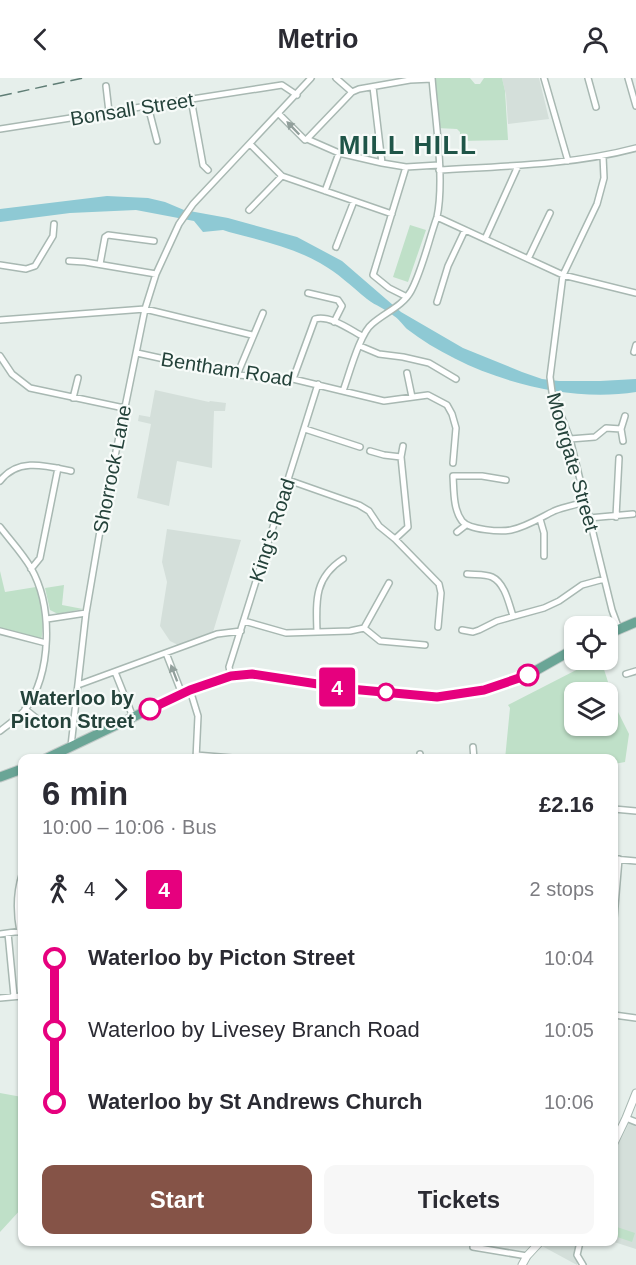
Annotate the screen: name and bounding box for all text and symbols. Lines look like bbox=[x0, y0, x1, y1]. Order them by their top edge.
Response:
icon: back bbox=[24, 23, 57, 56]
icon: person bbox=[579, 23, 612, 56]
text: Metrio bbox=[278, 24, 359, 54]
street label: Bonsall Street bbox=[69, 88, 196, 130]
one-way arrow bbox=[286, 121, 300, 135]
district label: MILL HILL bbox=[339, 130, 477, 160]
street label: Bentham Road bbox=[159, 348, 295, 390]
street label: Moorgate Street bbox=[543, 390, 603, 534]
street label: Shorrock Lane bbox=[89, 403, 135, 535]
street label: King's Road bbox=[245, 476, 299, 584]
map controls bbox=[564, 616, 618, 736]
button: locate bbox=[564, 616, 618, 670]
one-way arrow bbox=[169, 664, 179, 682]
unlabelled marker bbox=[517, 664, 539, 686]
line badge: 4 bbox=[318, 668, 356, 706]
text: 4 bbox=[331, 676, 343, 699]
button: layers bbox=[564, 682, 618, 736]
unlabelled marker bbox=[377, 683, 395, 701]
place label: Waterloo by Picton Street bbox=[11, 687, 135, 732]
marker: Waterloo by Picton Street bbox=[139, 698, 161, 720]
text: 6 min bbox=[42, 775, 128, 812]
text: £2.16 bbox=[539, 792, 594, 817]
text: 10:00 – 10:06 · Bus bbox=[42, 816, 217, 838]
icon: walk bbox=[42, 873, 75, 906]
icon: forward bbox=[104, 873, 137, 906]
text: 4 bbox=[84, 878, 95, 900]
text: 4 bbox=[158, 878, 170, 901]
text: 2 stops bbox=[530, 878, 594, 900]
text: Waterloo by Picton Street bbox=[88, 945, 355, 970]
text: 10:04 bbox=[544, 947, 594, 969]
text: Waterloo by Livesey Branch Road bbox=[88, 1017, 420, 1042]
text: 10:05 bbox=[544, 1019, 594, 1041]
text: Waterloo by St Andrews Church bbox=[88, 1089, 423, 1114]
text: 10:06 bbox=[544, 1091, 594, 1113]
button: Start bbox=[42, 1165, 312, 1234]
button: Tickets bbox=[324, 1165, 594, 1234]

